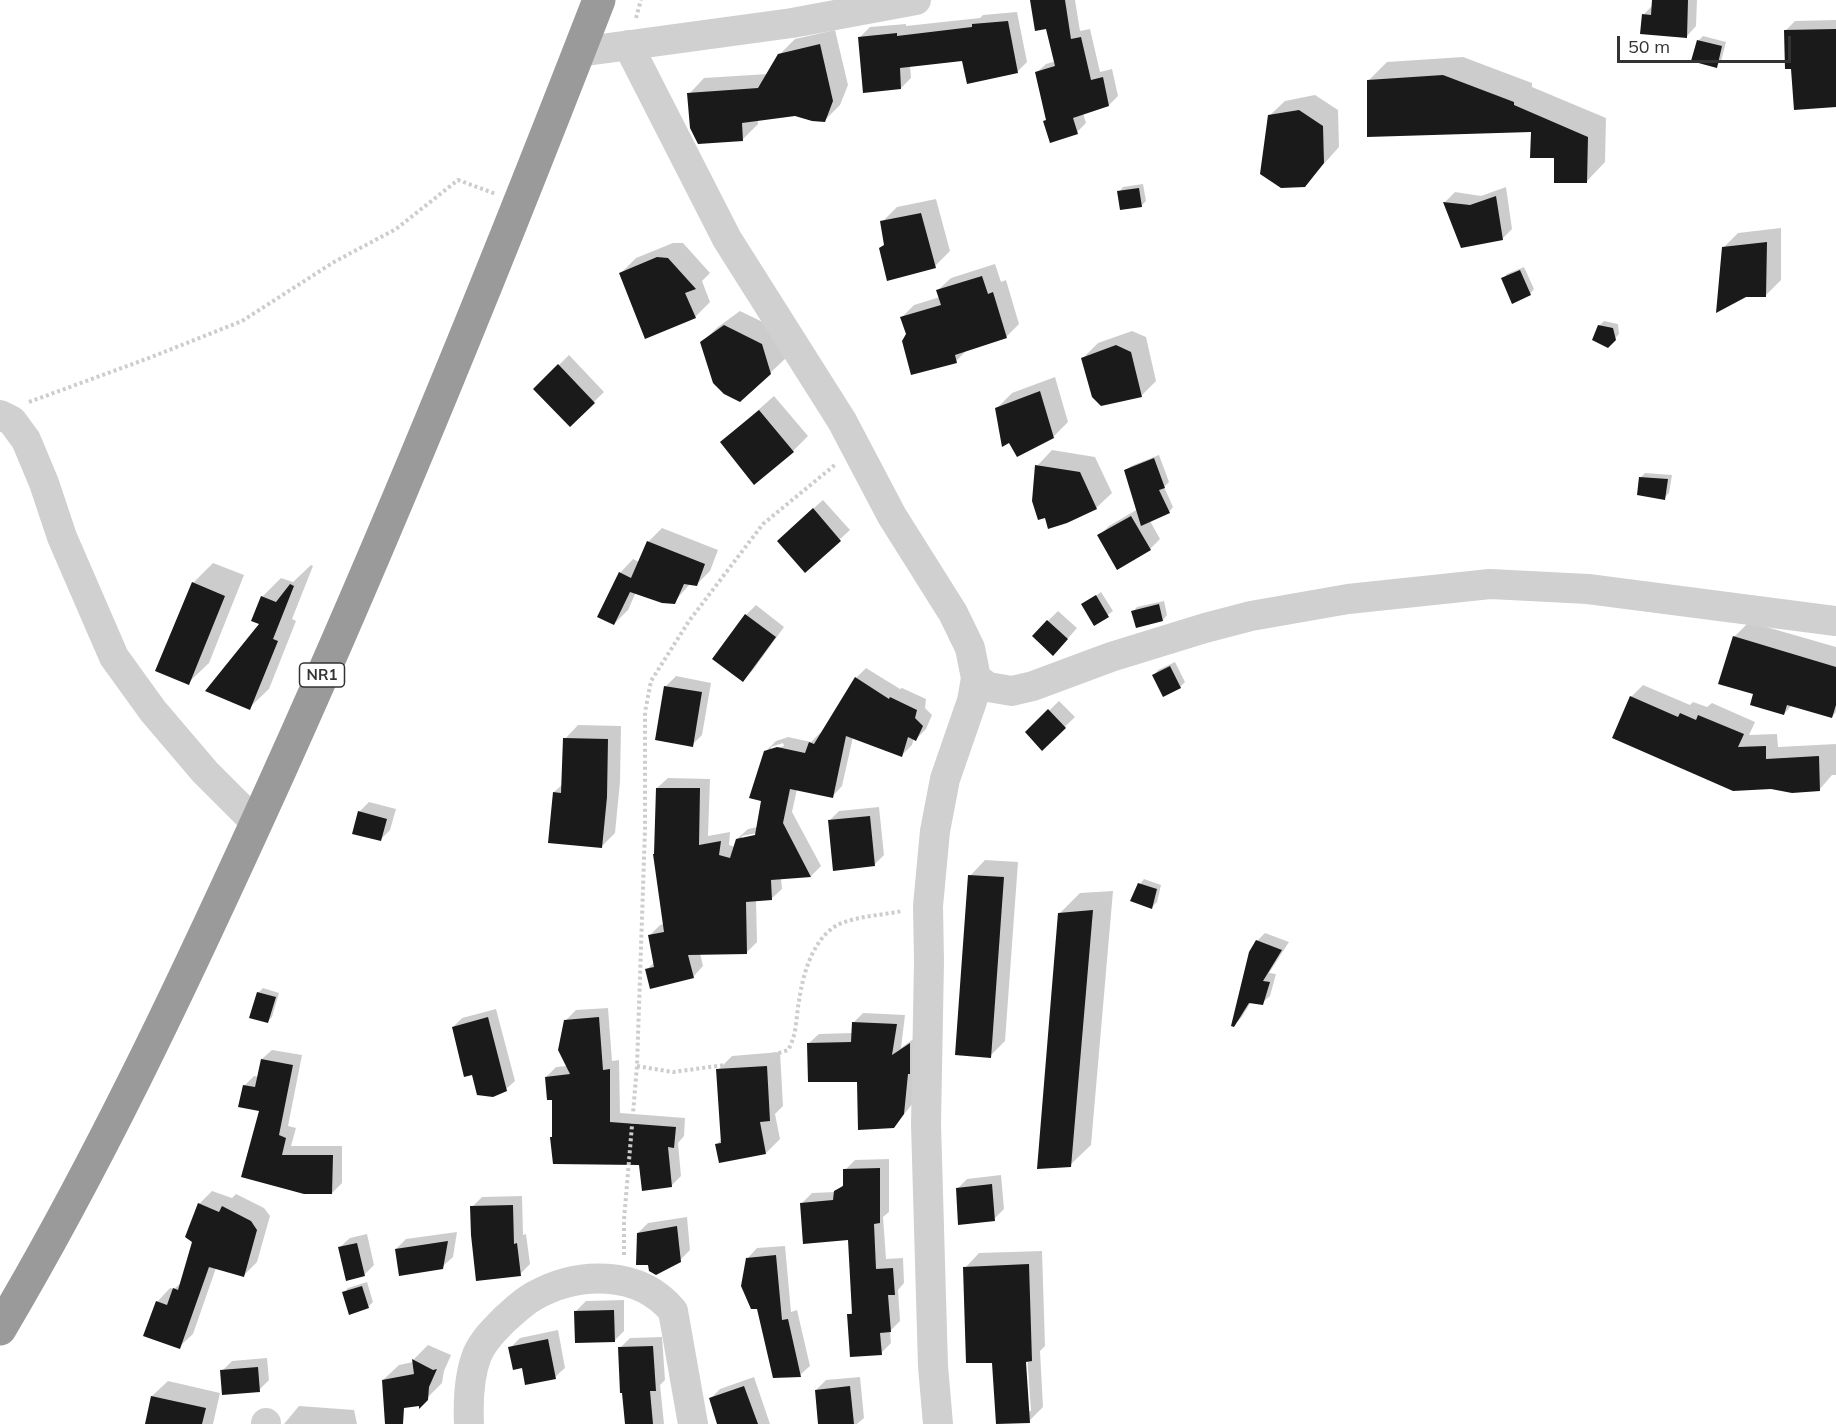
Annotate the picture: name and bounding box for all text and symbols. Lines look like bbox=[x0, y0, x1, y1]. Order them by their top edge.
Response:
scale bar bbox=[1620, 24, 1794, 62]
text: 50 m bbox=[1628, 35, 1670, 58]
road number: NR1 bbox=[300, 663, 344, 687]

